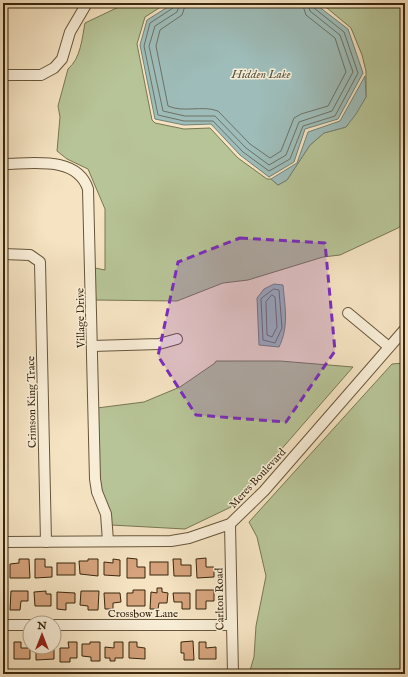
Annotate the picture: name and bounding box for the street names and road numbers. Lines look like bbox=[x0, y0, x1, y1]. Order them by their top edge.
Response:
street label: Village Drive bbox=[73, 288, 89, 349]
street label: Crimson King Trace bbox=[24, 356, 40, 448]
street label: Meres Boulevard bbox=[226, 446, 289, 512]
street label: Carlton Road bbox=[212, 568, 228, 630]
street label: Crossbow Lane bbox=[108, 607, 178, 621]

